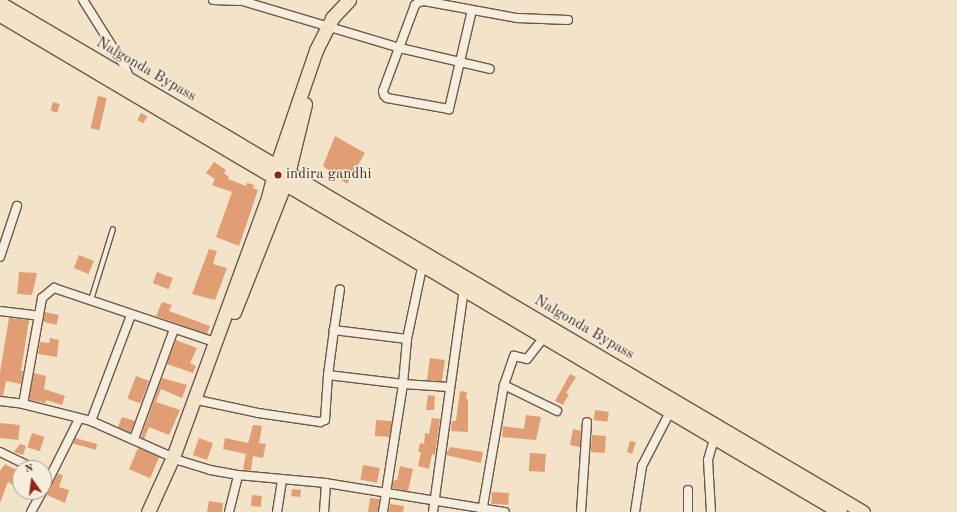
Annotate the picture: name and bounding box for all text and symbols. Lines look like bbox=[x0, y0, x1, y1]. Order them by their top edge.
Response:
street label: Nalgonda Bypass bbox=[93, 34, 199, 106]
place label: indira gandhi bbox=[286, 166, 371, 184]
marker: indira gandhi bbox=[273, 170, 283, 180]
street label: Nalgonda Bypass bbox=[531, 292, 637, 364]
north arrow bbox=[12, 460, 52, 500]
text: N bbox=[24, 462, 35, 475]

